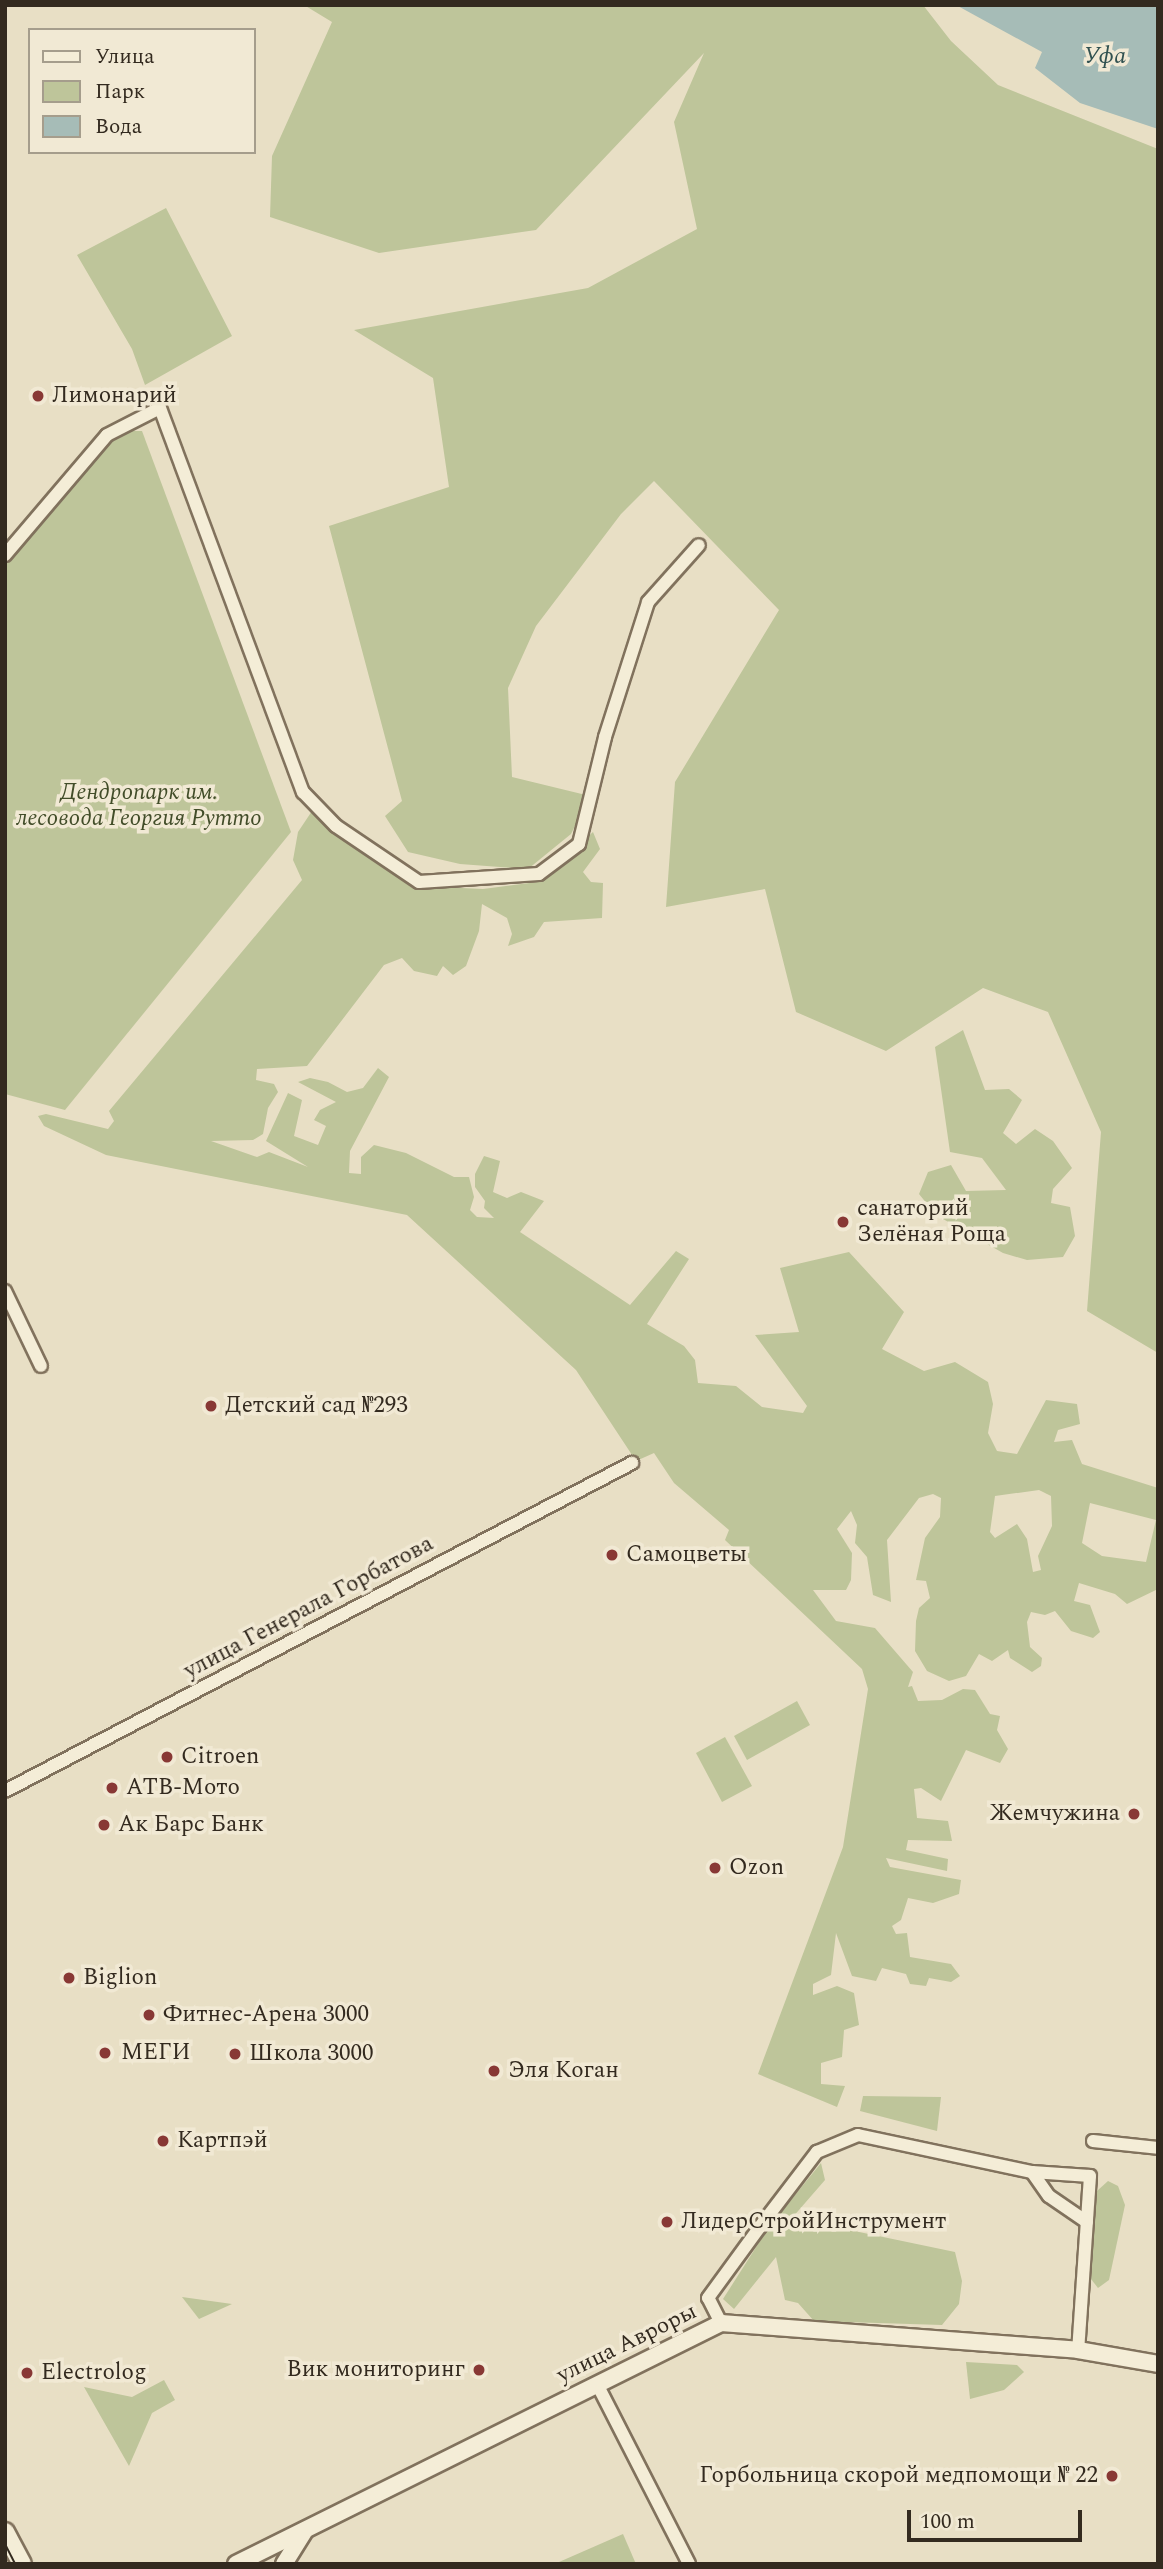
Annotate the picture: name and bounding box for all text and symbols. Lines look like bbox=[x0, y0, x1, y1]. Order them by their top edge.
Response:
legend bbox=[28, 28, 256, 154]
text: Улица bbox=[95, 41, 154, 73]
water label: Уфа bbox=[1084, 43, 1126, 71]
text: Парк bbox=[95, 76, 145, 108]
text: Вода bbox=[95, 111, 142, 143]
place label: Лимонарий bbox=[52, 382, 177, 410]
marker: Лимонарий bbox=[30, 388, 46, 404]
park label: Дендропарк им. лесовода Георгия Рутто bbox=[16, 779, 262, 833]
place label: санаторий Зелёная Роща bbox=[857, 1195, 1006, 1249]
marker: санаторий Зелёная Роща bbox=[835, 1214, 851, 1230]
place label: Детский сад №293 bbox=[225, 1392, 408, 1420]
marker: Детский сад №293 bbox=[203, 1398, 219, 1414]
street label: улица Генерала Горбатова bbox=[180, 1530, 438, 1686]
place label: Самоцветы bbox=[626, 1541, 747, 1569]
marker: Самоцветы bbox=[604, 1547, 620, 1563]
place label: Citroen bbox=[181, 1743, 259, 1771]
marker: Citroen bbox=[159, 1749, 175, 1765]
place label: АТВ-Мото bbox=[126, 1774, 240, 1802]
marker: АТВ-Мото bbox=[104, 1780, 120, 1796]
place label: Жемчужина bbox=[990, 1800, 1120, 1828]
marker: Жемчужина bbox=[1126, 1806, 1142, 1822]
place label: Ак Барс Банк bbox=[118, 1811, 264, 1839]
marker: Ак Барс Банк bbox=[96, 1817, 112, 1833]
place label: Ozon bbox=[729, 1854, 784, 1882]
marker: Ozon bbox=[707, 1860, 723, 1876]
place label: Biglion bbox=[83, 1964, 157, 1992]
marker: Biglion bbox=[61, 1970, 77, 1986]
place label: Фитнес-Арена 3000 bbox=[163, 2001, 369, 2029]
marker: Фитнес-Арена 3000 bbox=[141, 2007, 157, 2023]
place label: МЕГИ bbox=[121, 2039, 191, 2067]
place label: Школа 3000 bbox=[249, 2040, 374, 2068]
marker: МЕГИ bbox=[95, 2043, 115, 2063]
marker: Школа 3000 bbox=[227, 2046, 243, 2062]
place label: Эля Коган bbox=[508, 2057, 619, 2085]
marker: Эля Коган bbox=[486, 2063, 502, 2079]
place label: Картпэй bbox=[177, 2127, 268, 2155]
marker: Картпэй bbox=[155, 2133, 171, 2149]
place label: ЛидерСтройИнструмент bbox=[681, 2208, 946, 2236]
marker: ЛидерСтройИнструмент bbox=[659, 2214, 675, 2230]
street label: улица Авроры bbox=[553, 2298, 701, 2390]
place label: Вик мониторинг bbox=[287, 2356, 465, 2384]
place label: Electrolog bbox=[41, 2359, 147, 2387]
marker: Вик мониторинг bbox=[471, 2362, 487, 2378]
marker: Electrolog bbox=[19, 2365, 35, 2381]
place label: Горбольница скорой медпомощи № 22 bbox=[699, 2462, 1098, 2490]
marker: Горбольница скорой медпомощи № 22 bbox=[1104, 2468, 1120, 2484]
scale bar bbox=[911, 2496, 1086, 2540]
text: 100 m bbox=[920, 2506, 975, 2538]

